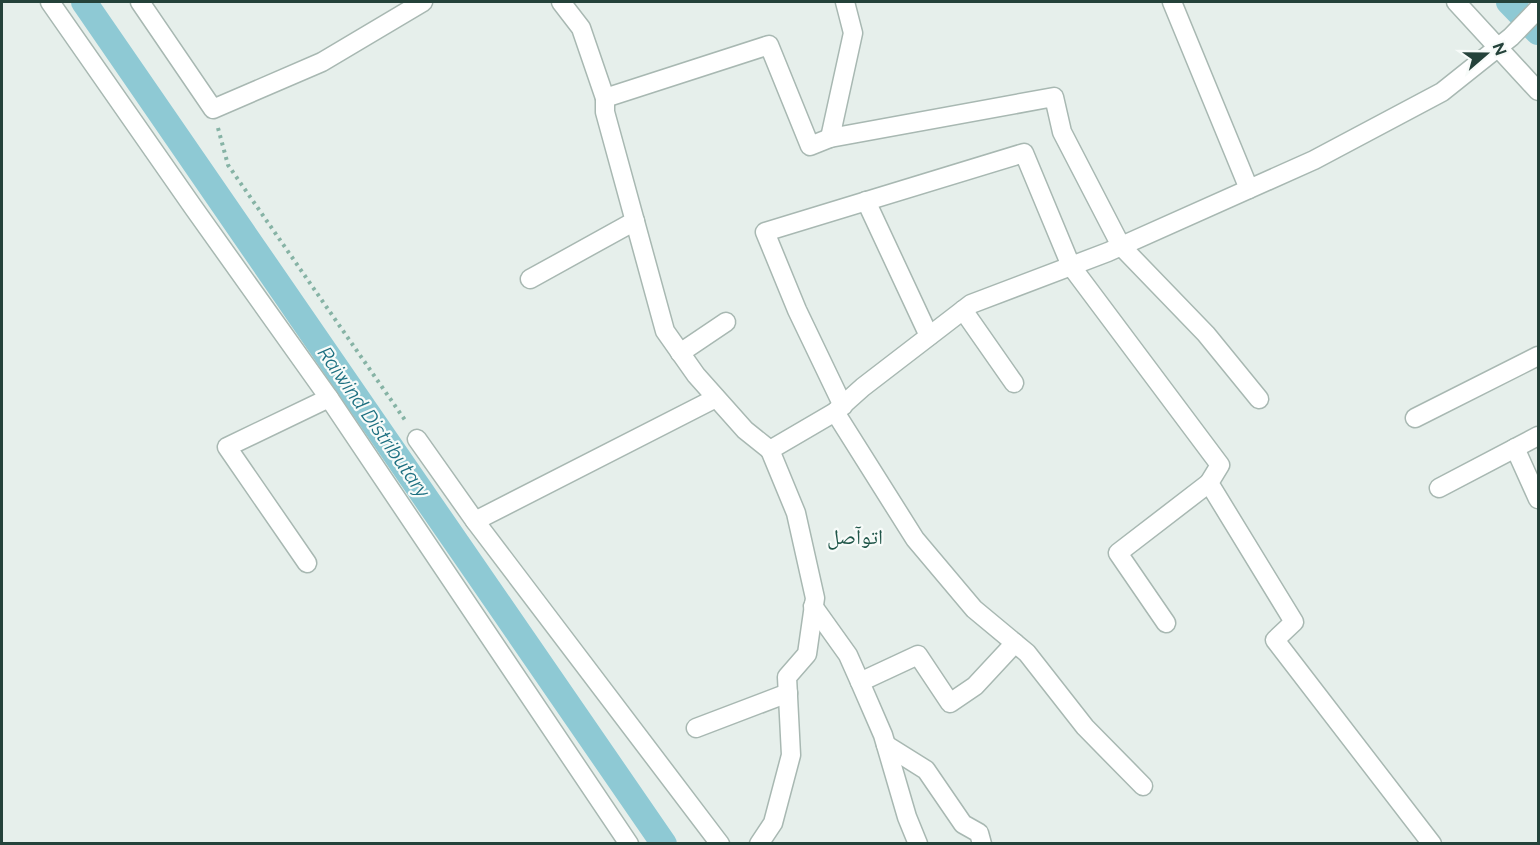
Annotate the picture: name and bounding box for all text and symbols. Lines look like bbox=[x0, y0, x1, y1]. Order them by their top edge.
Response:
north arrow bbox=[1456, 24, 1516, 84]
text: N bbox=[1489, 40, 1511, 58]
water label: Raiwind Distributary bbox=[313, 342, 436, 503]
district label: اتوآصل bbox=[827, 524, 883, 550]

